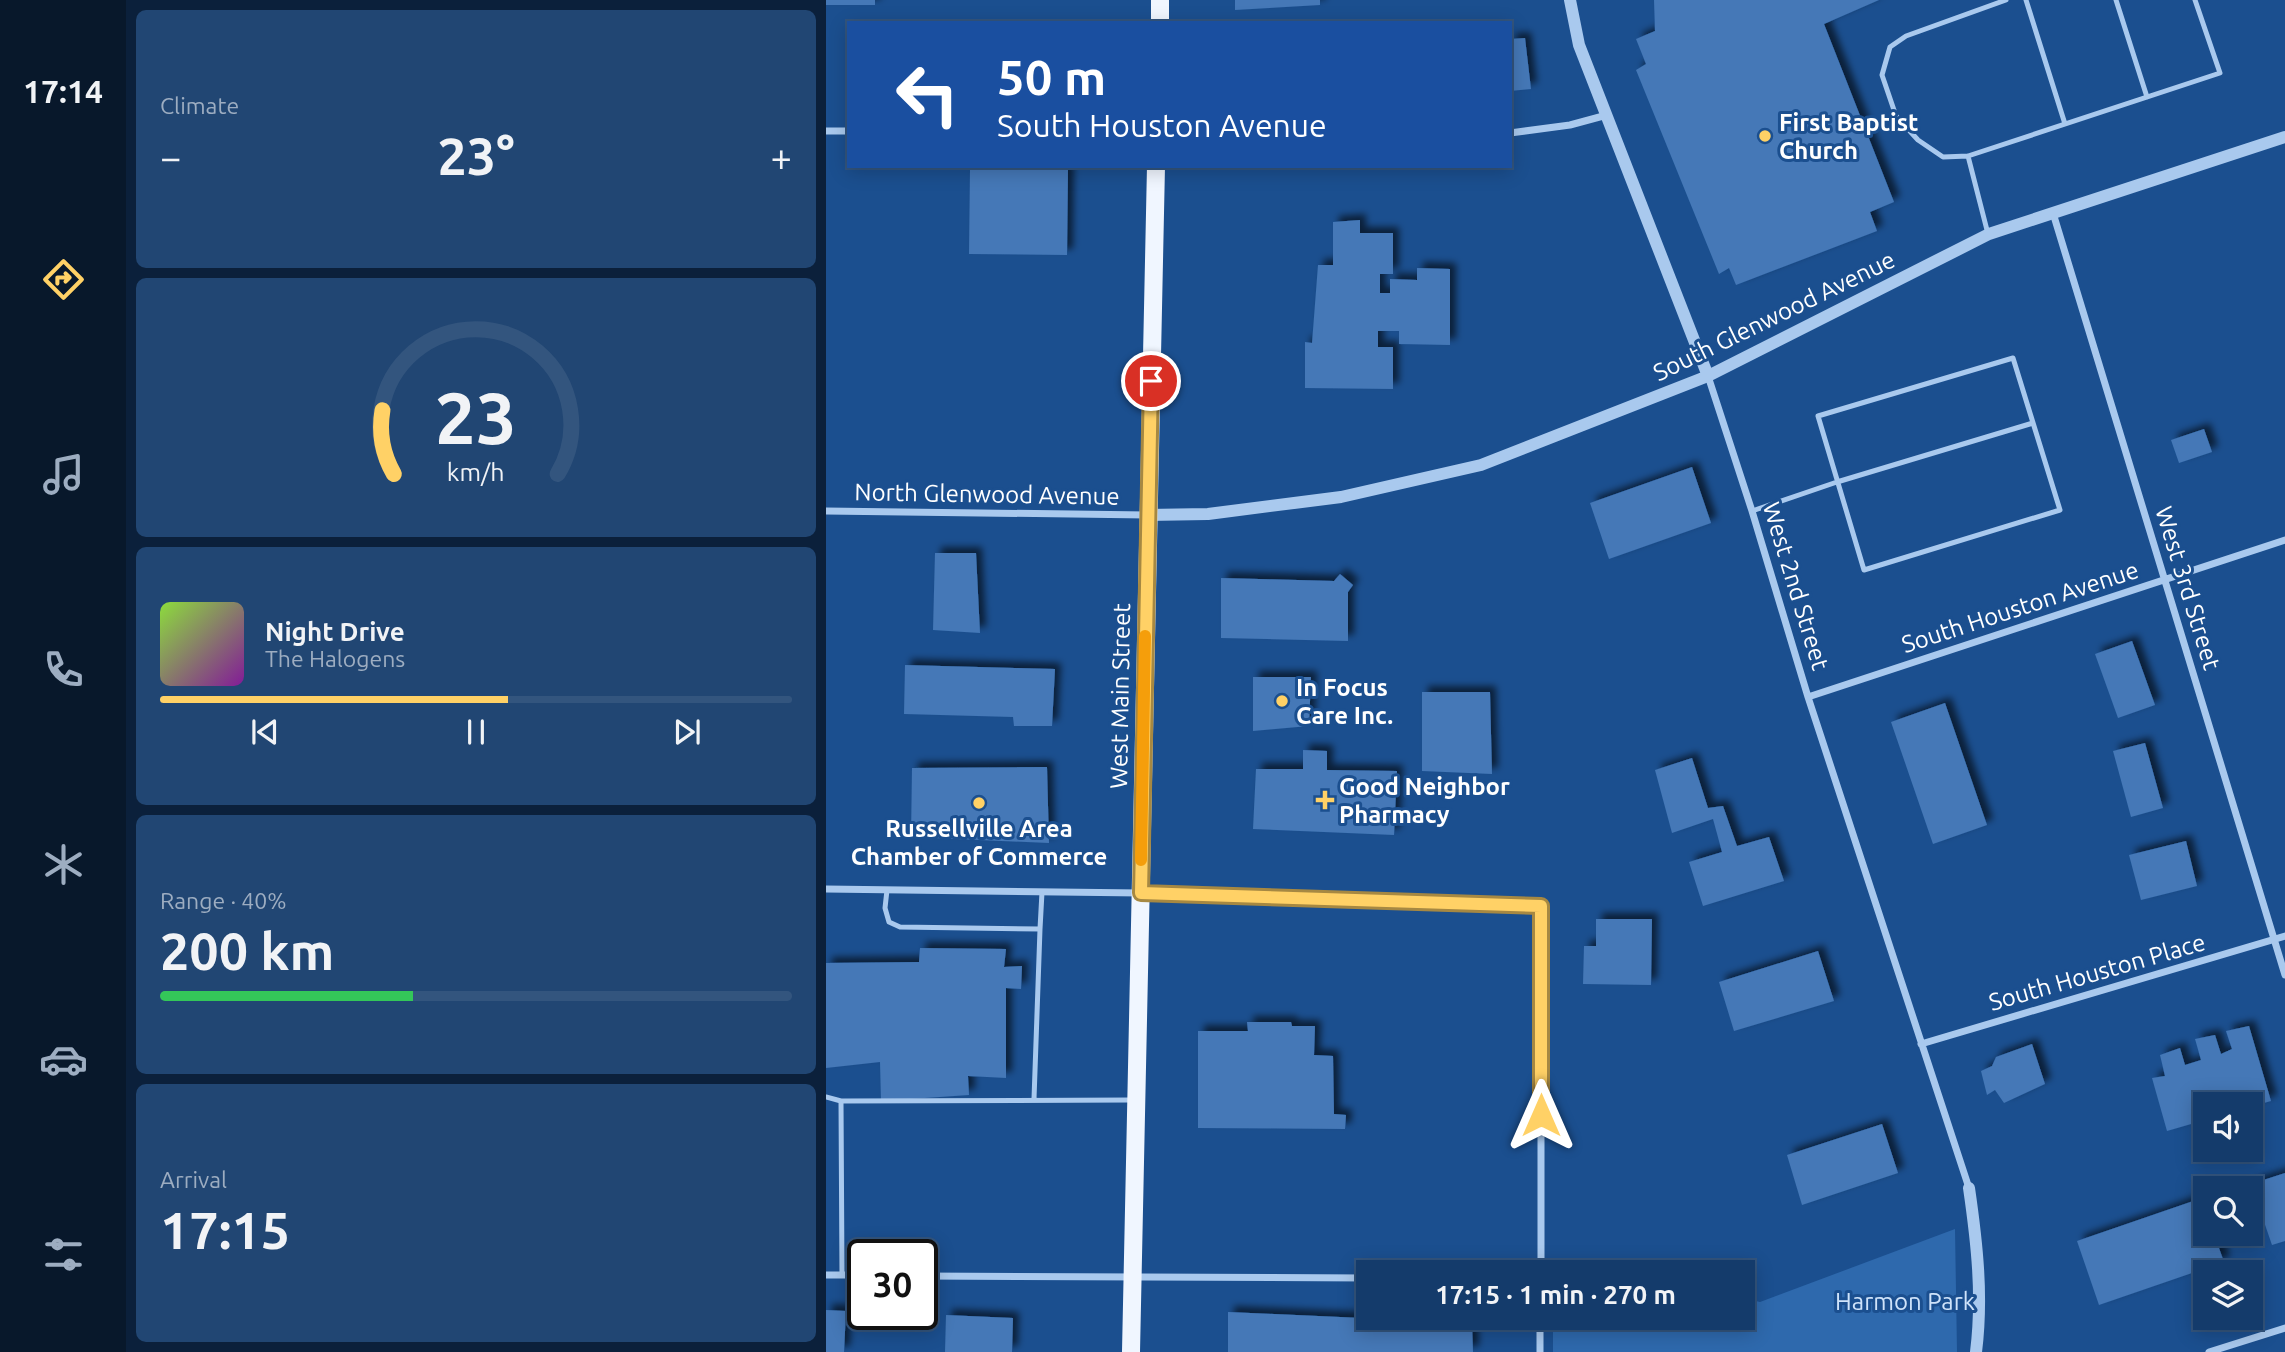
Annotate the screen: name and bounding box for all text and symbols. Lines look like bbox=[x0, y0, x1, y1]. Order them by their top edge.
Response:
icon: left bbox=[882, 49, 973, 140]
text: 50 m bbox=[997, 49, 1106, 104]
text: 17:14 bbox=[23, 73, 103, 109]
text: Climate bbox=[160, 93, 239, 118]
text: South Houston Avenue bbox=[997, 107, 1327, 143]
place label: First Baptist Church bbox=[1779, 109, 1918, 164]
text: 23° bbox=[437, 127, 515, 185]
marker: First Baptist Church bbox=[1757, 128, 1773, 144]
text: − bbox=[160, 136, 181, 178]
text: + bbox=[771, 136, 792, 178]
street label: South Glenwood Avenue bbox=[1649, 246, 1899, 386]
icon: directions bbox=[39, 255, 88, 304]
pin bbox=[1121, 351, 1181, 411]
icon: arrive bbox=[1132, 362, 1170, 400]
text: 23 bbox=[435, 376, 517, 458]
icon: music bbox=[39, 450, 88, 499]
text: km/h bbox=[447, 457, 505, 485]
street label: North Glenwood Avenue bbox=[854, 478, 1120, 510]
street label: West 2nd Street bbox=[1758, 499, 1835, 674]
street label: West 3rd Street bbox=[2150, 503, 2226, 674]
street label: South Houston Avenue bbox=[1898, 556, 2142, 658]
street label: West Main Street bbox=[1105, 602, 1135, 789]
text: Night Drive bbox=[265, 617, 405, 646]
icon: phone bbox=[39, 645, 88, 694]
text: The Halogens bbox=[265, 646, 405, 671]
place label: In Focus Care Inc. bbox=[1296, 674, 1393, 729]
marker: In Focus Care Inc. bbox=[1274, 693, 1290, 709]
icon: previous bbox=[246, 713, 284, 751]
icon: pause bbox=[457, 713, 495, 751]
icon: next bbox=[668, 713, 706, 751]
place label: Good Neighbor Pharmacy bbox=[1339, 773, 1510, 828]
marker: Good Neighbor Pharmacy bbox=[1317, 792, 1333, 808]
marker: Russellville Area Chamber of Commerce bbox=[971, 795, 987, 811]
place label: Russellville Area Chamber of Commerce bbox=[851, 815, 1107, 870]
icon: climate bbox=[39, 840, 88, 889]
text: Range · 40% bbox=[160, 888, 287, 913]
text: 200 km bbox=[160, 922, 334, 980]
street label: South Houston Place bbox=[1986, 928, 2208, 1016]
icon: car bbox=[39, 1035, 88, 1084]
position arrow bbox=[1504, 1078, 1578, 1152]
map controls bbox=[2193, 1092, 2263, 1330]
button: sound bbox=[2193, 1092, 2263, 1162]
text: Arrival bbox=[160, 1167, 227, 1192]
button: search bbox=[2193, 1176, 2263, 1246]
text: 17:15 bbox=[160, 1201, 290, 1259]
icon: filters bbox=[39, 1230, 88, 1279]
speed limit sign: 30 bbox=[847, 1239, 938, 1330]
button: layers bbox=[2193, 1260, 2263, 1330]
text: 17:15 · 1 min · 270 m bbox=[1435, 1280, 1676, 1309]
park label: Harmon Park bbox=[1835, 1288, 1975, 1315]

